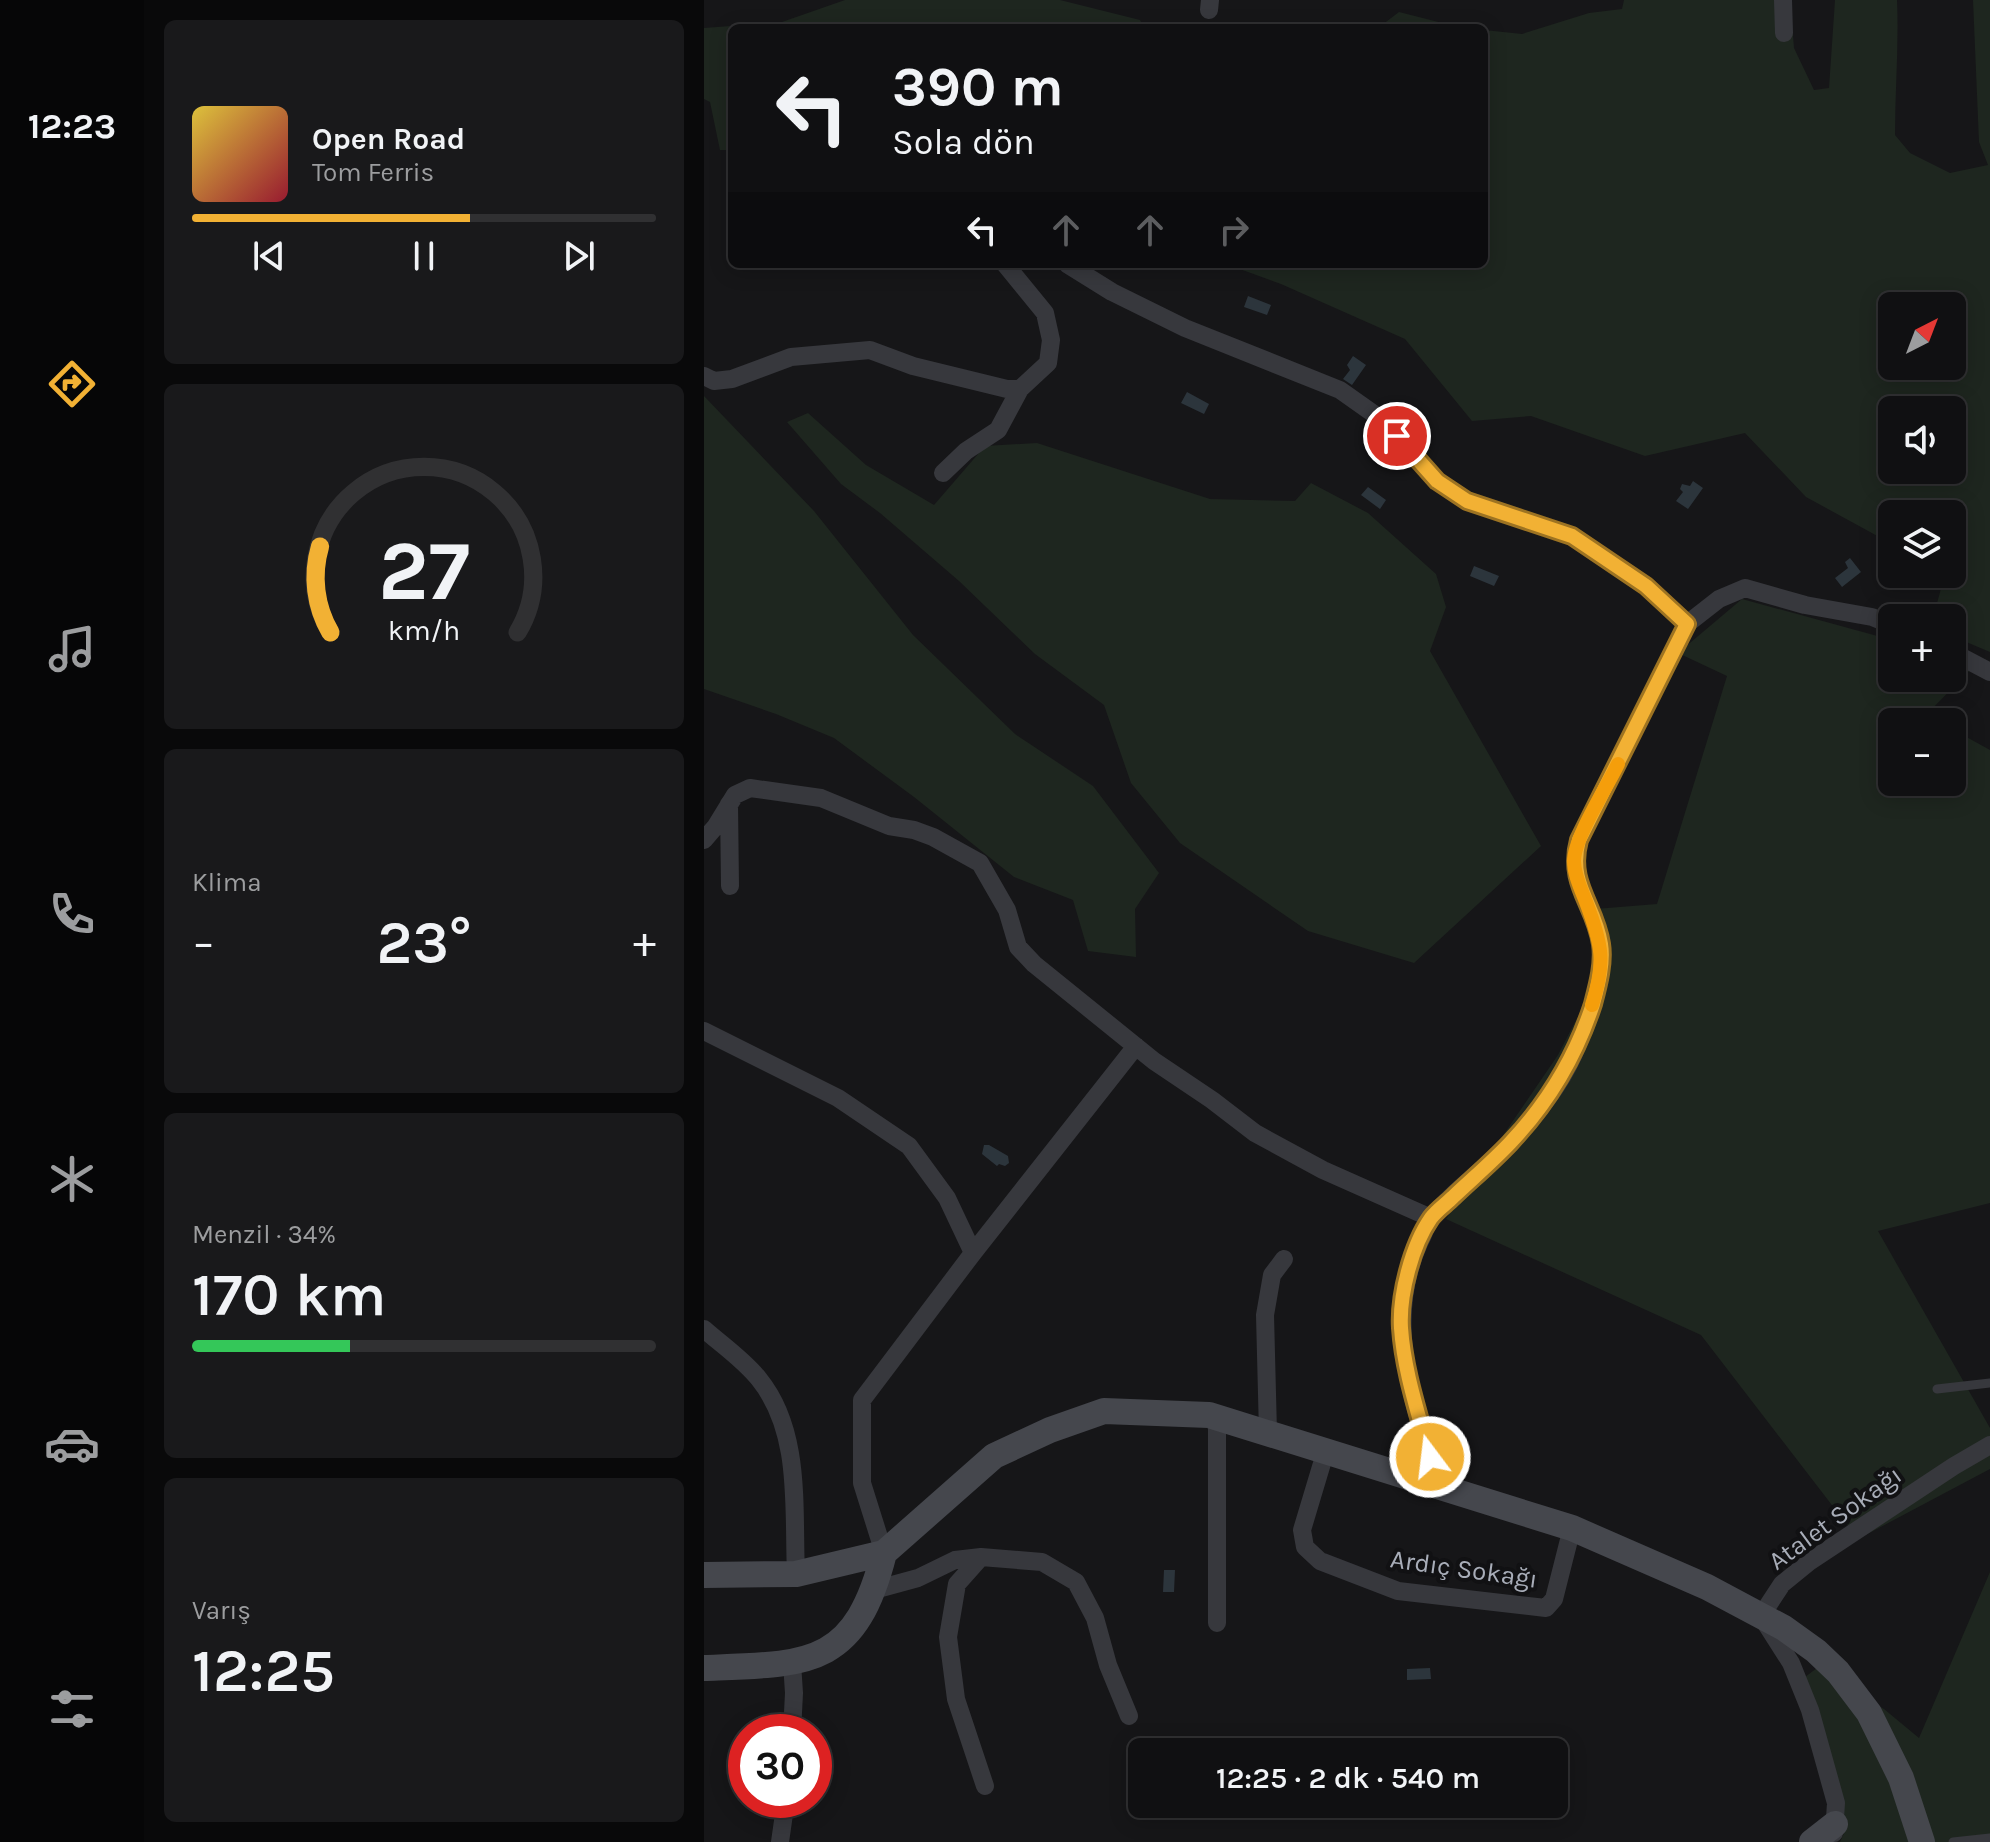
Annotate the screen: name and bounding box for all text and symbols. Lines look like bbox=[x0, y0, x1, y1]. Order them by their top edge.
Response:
text: 390 m bbox=[892, 54, 1064, 119]
icon: left bbox=[760, 56, 864, 160]
text: 12:23 bbox=[28, 105, 116, 147]
text: Open Road bbox=[312, 121, 465, 157]
text: Sola dön bbox=[892, 121, 1035, 163]
text: Tom Ferris bbox=[312, 157, 434, 188]
icon: left bbox=[960, 208, 1004, 252]
icon: ahead bbox=[1044, 208, 1088, 252]
icon: ahead bbox=[1128, 208, 1172, 252]
icon: right bbox=[1212, 208, 1256, 252]
icon: previous bbox=[247, 234, 291, 278]
icon: pause bbox=[402, 234, 446, 278]
icon: next bbox=[557, 234, 601, 278]
north arrow bbox=[1878, 292, 1966, 380]
map controls bbox=[1878, 292, 1966, 796]
icon: directions bbox=[44, 356, 100, 412]
button: sound bbox=[1878, 396, 1966, 484]
pin bbox=[1363, 402, 1431, 470]
icon: arrive bbox=[1375, 414, 1419, 458]
button: layers bbox=[1878, 500, 1966, 588]
text: 27 bbox=[378, 522, 470, 619]
button: + bbox=[1878, 604, 1966, 692]
text: km/h bbox=[388, 614, 460, 647]
icon: music bbox=[44, 621, 100, 677]
button: − bbox=[1878, 708, 1966, 796]
text: Klima bbox=[192, 867, 261, 898]
icon: phone bbox=[44, 886, 100, 942]
text: 23° bbox=[376, 908, 472, 978]
text: − bbox=[192, 917, 215, 968]
text: + bbox=[633, 917, 656, 968]
icon: climate bbox=[44, 1151, 100, 1207]
text: Menzil · 34% bbox=[192, 1219, 336, 1250]
text: 170 km bbox=[192, 1260, 386, 1330]
position arrow bbox=[1388, 1415, 1472, 1499]
icon: car bbox=[44, 1416, 100, 1472]
street label: Atalet Sokağı bbox=[1762, 1459, 1908, 1577]
street label: Ardıç Sokağı bbox=[1388, 1543, 1540, 1595]
text: Varış bbox=[192, 1595, 251, 1626]
text: 12:25 bbox=[192, 1636, 335, 1706]
icon: filters bbox=[44, 1681, 100, 1737]
speed limit sign: 30 bbox=[728, 1714, 832, 1818]
text: 12:25 · 2 dk · 540 m bbox=[1216, 1760, 1480, 1796]

